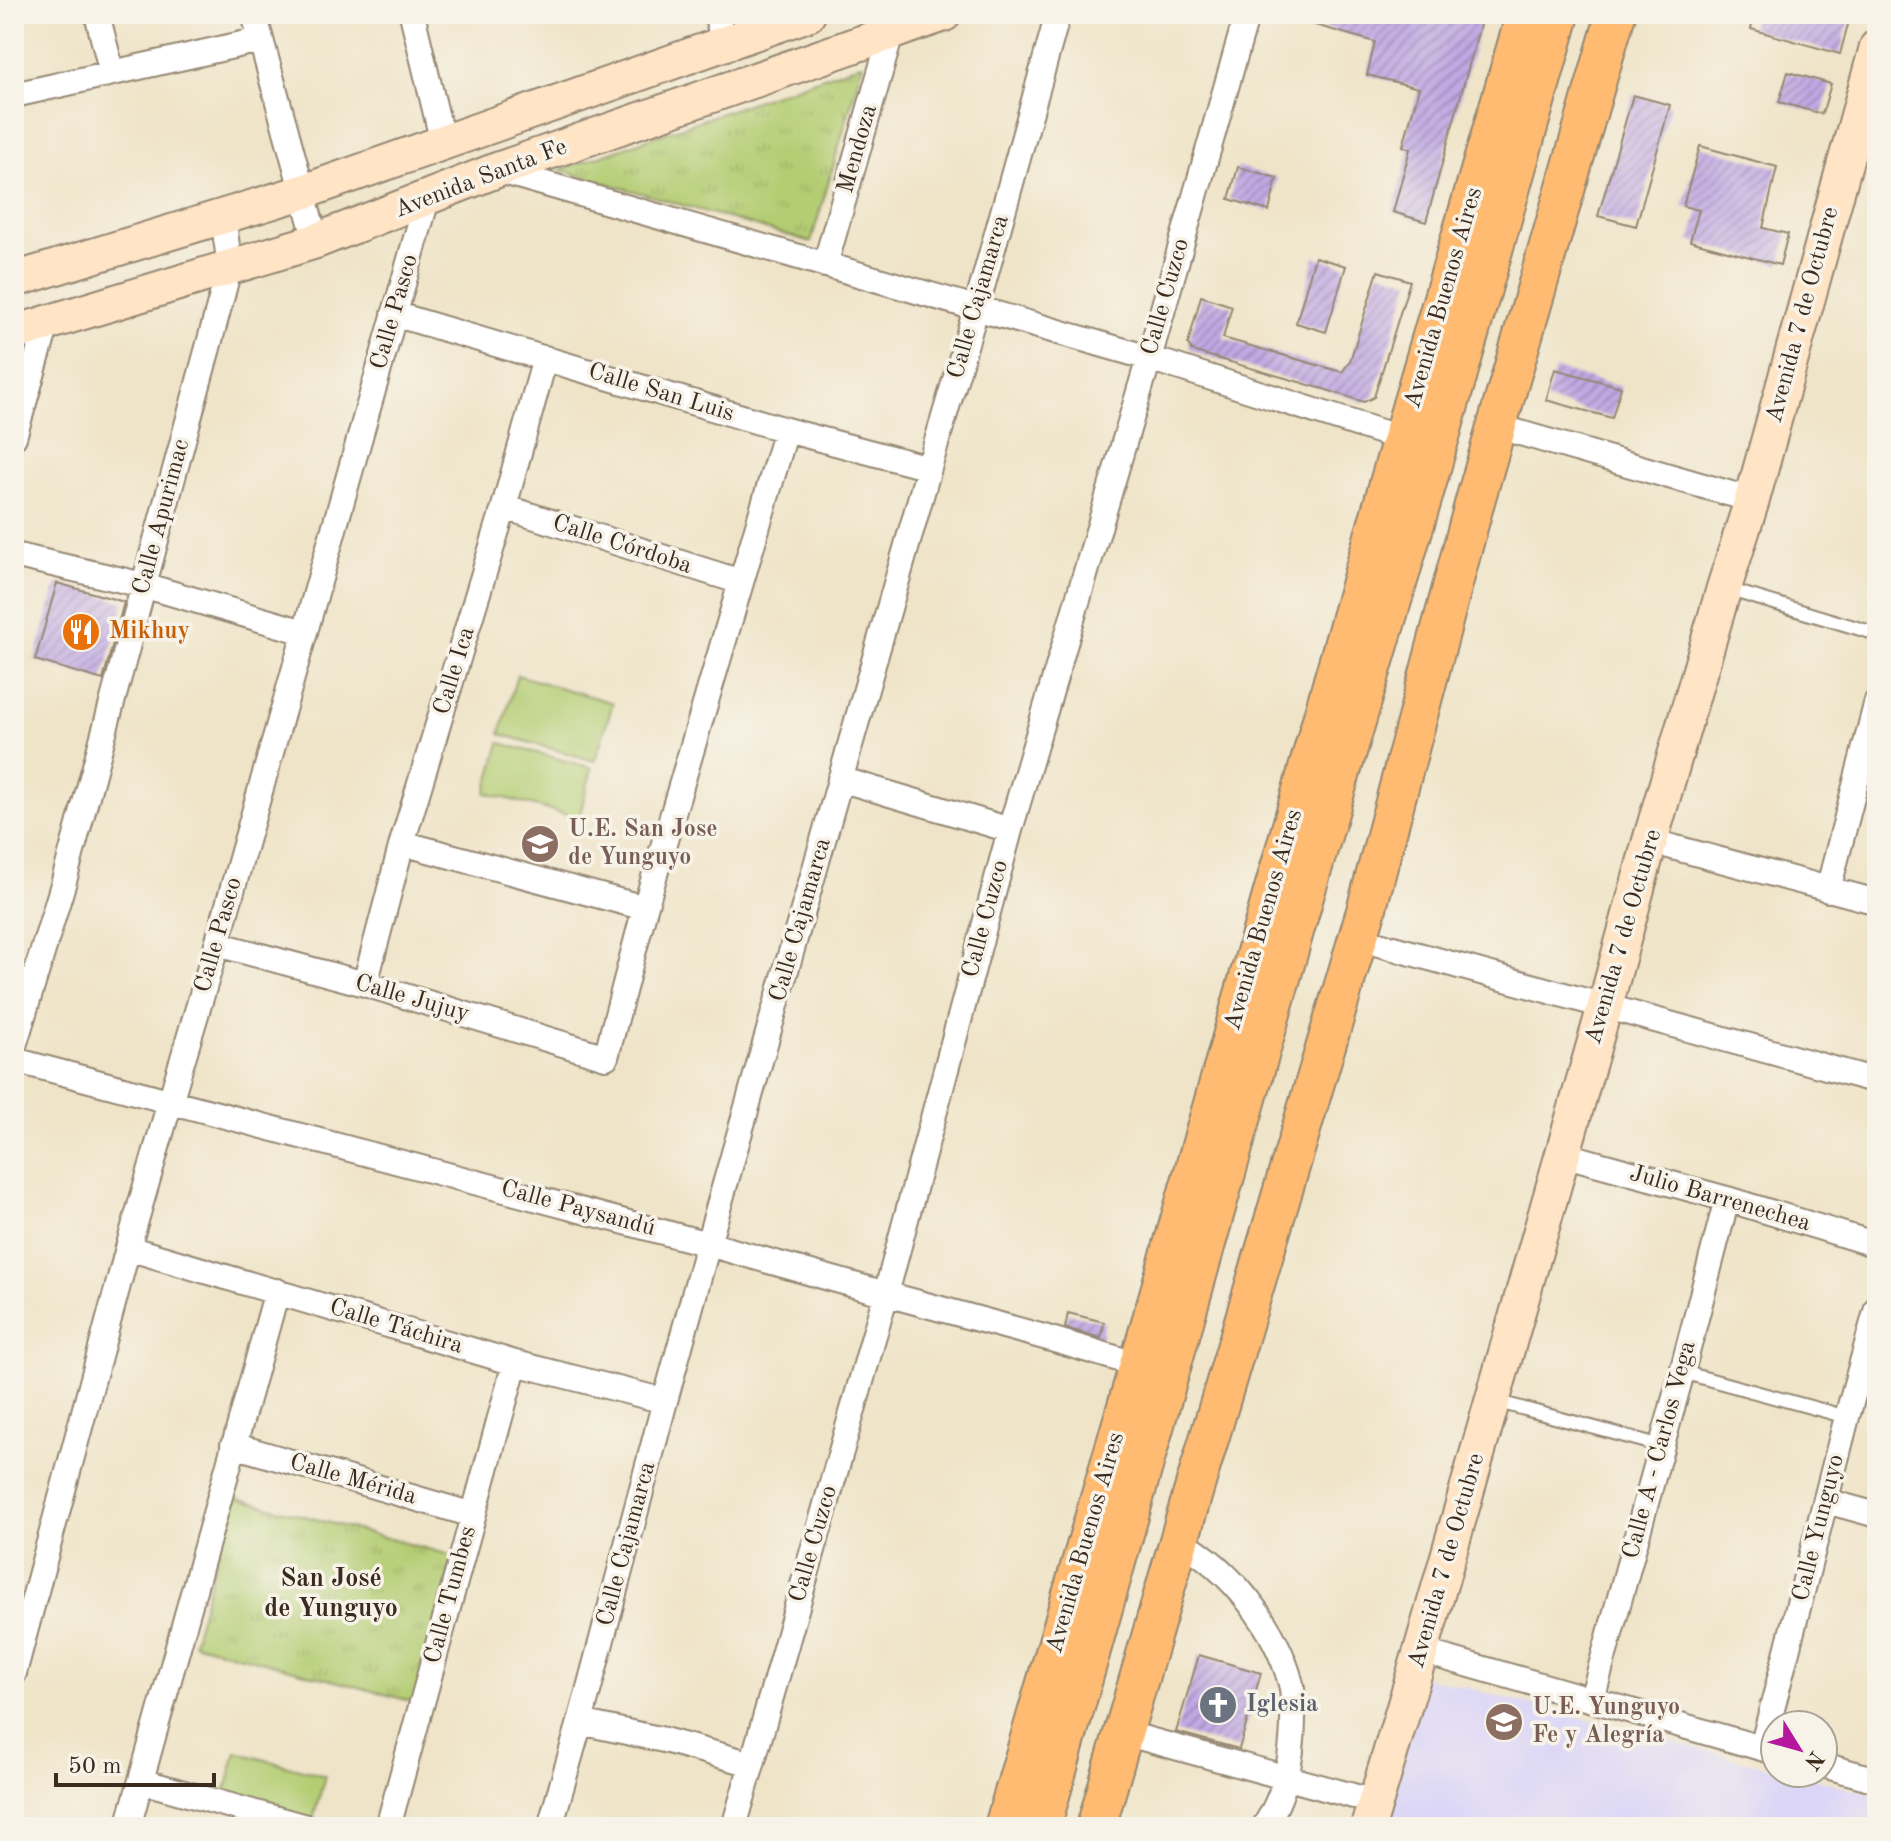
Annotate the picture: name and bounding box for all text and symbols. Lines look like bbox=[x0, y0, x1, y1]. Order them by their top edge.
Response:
street label: Mendoza bbox=[834, 102, 882, 196]
street label: Avenida Santa Fe bbox=[392, 135, 570, 223]
street label: Avenida Buenos Aires bbox=[1401, 185, 1487, 411]
street label: Avenida 7 de Octubre bbox=[1763, 204, 1843, 426]
street label: Calle Cajamarca bbox=[944, 212, 1014, 382]
street label: Calle Cuzco bbox=[1138, 236, 1194, 358]
street label: Calle Pasco bbox=[367, 252, 423, 372]
street label: Calle San Luis bbox=[585, 359, 737, 427]
street label: Calle Apurimac bbox=[130, 437, 194, 597]
street label: Calle Córdoba bbox=[549, 511, 695, 579]
restaurant icon: Mikhuy bbox=[60, 611, 102, 653]
place label: Mikhuy bbox=[109, 620, 190, 644]
street label: Calle Ica bbox=[430, 624, 480, 718]
street label: Avenida Buenos Aires bbox=[1221, 807, 1307, 1033]
place label: U.E. San Jose de Yunguyo bbox=[568, 818, 718, 870]
school or university icon: U.E. San Jose de Yunguyo bbox=[519, 823, 561, 865]
street label: Avenida 7 de Octubre bbox=[1582, 827, 1666, 1047]
street label: Calle Cajamarca bbox=[766, 835, 836, 1005]
street label: Calle Cuzco bbox=[959, 858, 1013, 980]
street label: Calle Pasco bbox=[191, 875, 247, 995]
street label: Calle Jujuy bbox=[352, 971, 472, 1027]
street label: Julio Barrenechea bbox=[1627, 1162, 1813, 1236]
street label: Calle Paysandú bbox=[498, 1177, 658, 1241]
street label: Calle Táchira bbox=[326, 1295, 466, 1359]
street label: Calle A - Carlos Vega bbox=[1619, 1338, 1701, 1562]
street label: Avenida Buenos Aires bbox=[1043, 1430, 1129, 1656]
street label: Calle Mérida bbox=[287, 1450, 419, 1510]
street label: Avenida 7 de Octubre bbox=[1405, 1451, 1489, 1671]
street label: Calle Yunguyo bbox=[1789, 1452, 1849, 1604]
street label: Calle Cajamarca bbox=[594, 1459, 661, 1629]
street label: Calle Cuzco bbox=[786, 1483, 842, 1605]
street label: Calle Tumbes bbox=[421, 1524, 481, 1666]
district label: San José de Yunguyo bbox=[264, 1566, 398, 1622]
church icon: Iglesia bbox=[1197, 1684, 1239, 1726]
place label: Iglesia bbox=[1246, 1693, 1318, 1717]
place label: U.E. Yunguyo Fe y Alegría bbox=[1532, 1696, 1680, 1748]
school or university icon: U.E. Yunguyo Fe y Alegría bbox=[1483, 1701, 1525, 1743]
north arrow bbox=[1759, 1709, 1839, 1789]
scale bar bbox=[56, 1737, 214, 1787]
text: N bbox=[1799, 1746, 1827, 1773]
text: 50 m bbox=[68, 1755, 122, 1779]

